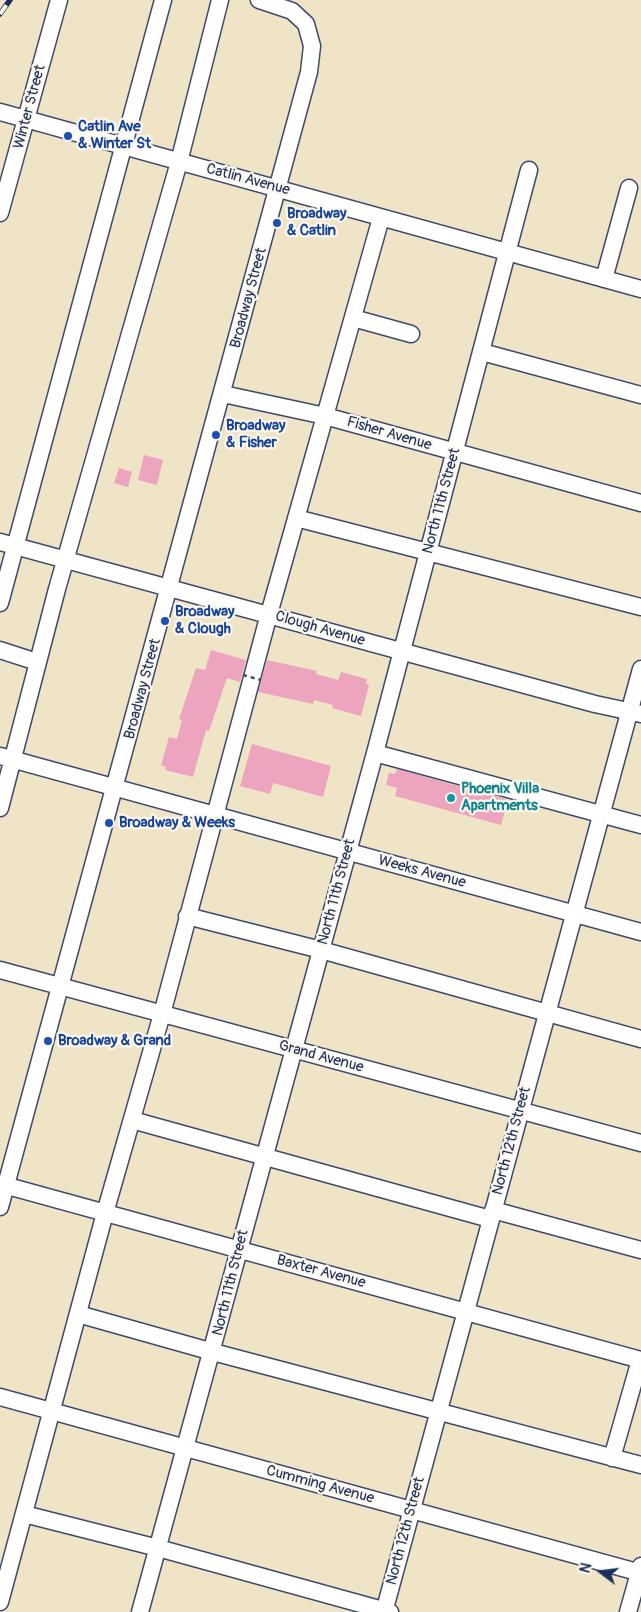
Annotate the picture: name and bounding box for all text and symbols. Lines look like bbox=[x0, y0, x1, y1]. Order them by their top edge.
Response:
street label: Winter Street bbox=[10, 63, 50, 151]
place label: Catlin Ave & Winter St bbox=[78, 118, 151, 153]
marker: Catlin Ave & Winter St bbox=[62, 130, 74, 142]
street label: Catlin Avenue bbox=[204, 160, 292, 200]
place label: Broadway & Catlin bbox=[287, 205, 346, 240]
marker: Broadway & Catlin bbox=[271, 217, 283, 229]
street label: Broadway Street bbox=[227, 246, 271, 350]
street label: Fisher Avenue bbox=[344, 413, 434, 455]
place label: Broadway & Fisher bbox=[226, 417, 285, 452]
marker: Broadway & Fisher bbox=[210, 429, 222, 441]
street label: North 11th Street bbox=[419, 446, 465, 556]
place label: Broadway & Clough bbox=[175, 603, 234, 638]
street label: Clough Avenue bbox=[273, 608, 367, 650]
marker: Broadway & Clough bbox=[159, 615, 171, 627]
street label: Broadway Street bbox=[121, 637, 165, 741]
place label: Phoenix Villa Apartments bbox=[461, 780, 539, 815]
marker: Phoenix Villa Apartments bbox=[445, 792, 457, 804]
place label: Broadway & Weeks bbox=[119, 814, 235, 832]
marker: Broadway & Weeks bbox=[103, 817, 115, 829]
street label: North 11th Street bbox=[314, 837, 360, 947]
street label: Weeks Avenue bbox=[376, 852, 468, 892]
place label: Broadway & Grand bbox=[58, 1032, 171, 1050]
marker: Broadway & Grand bbox=[42, 1035, 54, 1047]
street label: Grand Avenue bbox=[277, 1037, 365, 1077]
street label: North 12th Street bbox=[489, 1085, 535, 1197]
street label: North 11th Street bbox=[209, 1228, 253, 1338]
street label: Baxter Avenue bbox=[275, 1252, 367, 1292]
street label: Cumming Avenue bbox=[264, 1462, 376, 1508]
street label: North 12th Street bbox=[383, 1475, 429, 1587]
north arrow bbox=[576, 1547, 626, 1597]
text: N bbox=[577, 1561, 595, 1575]

